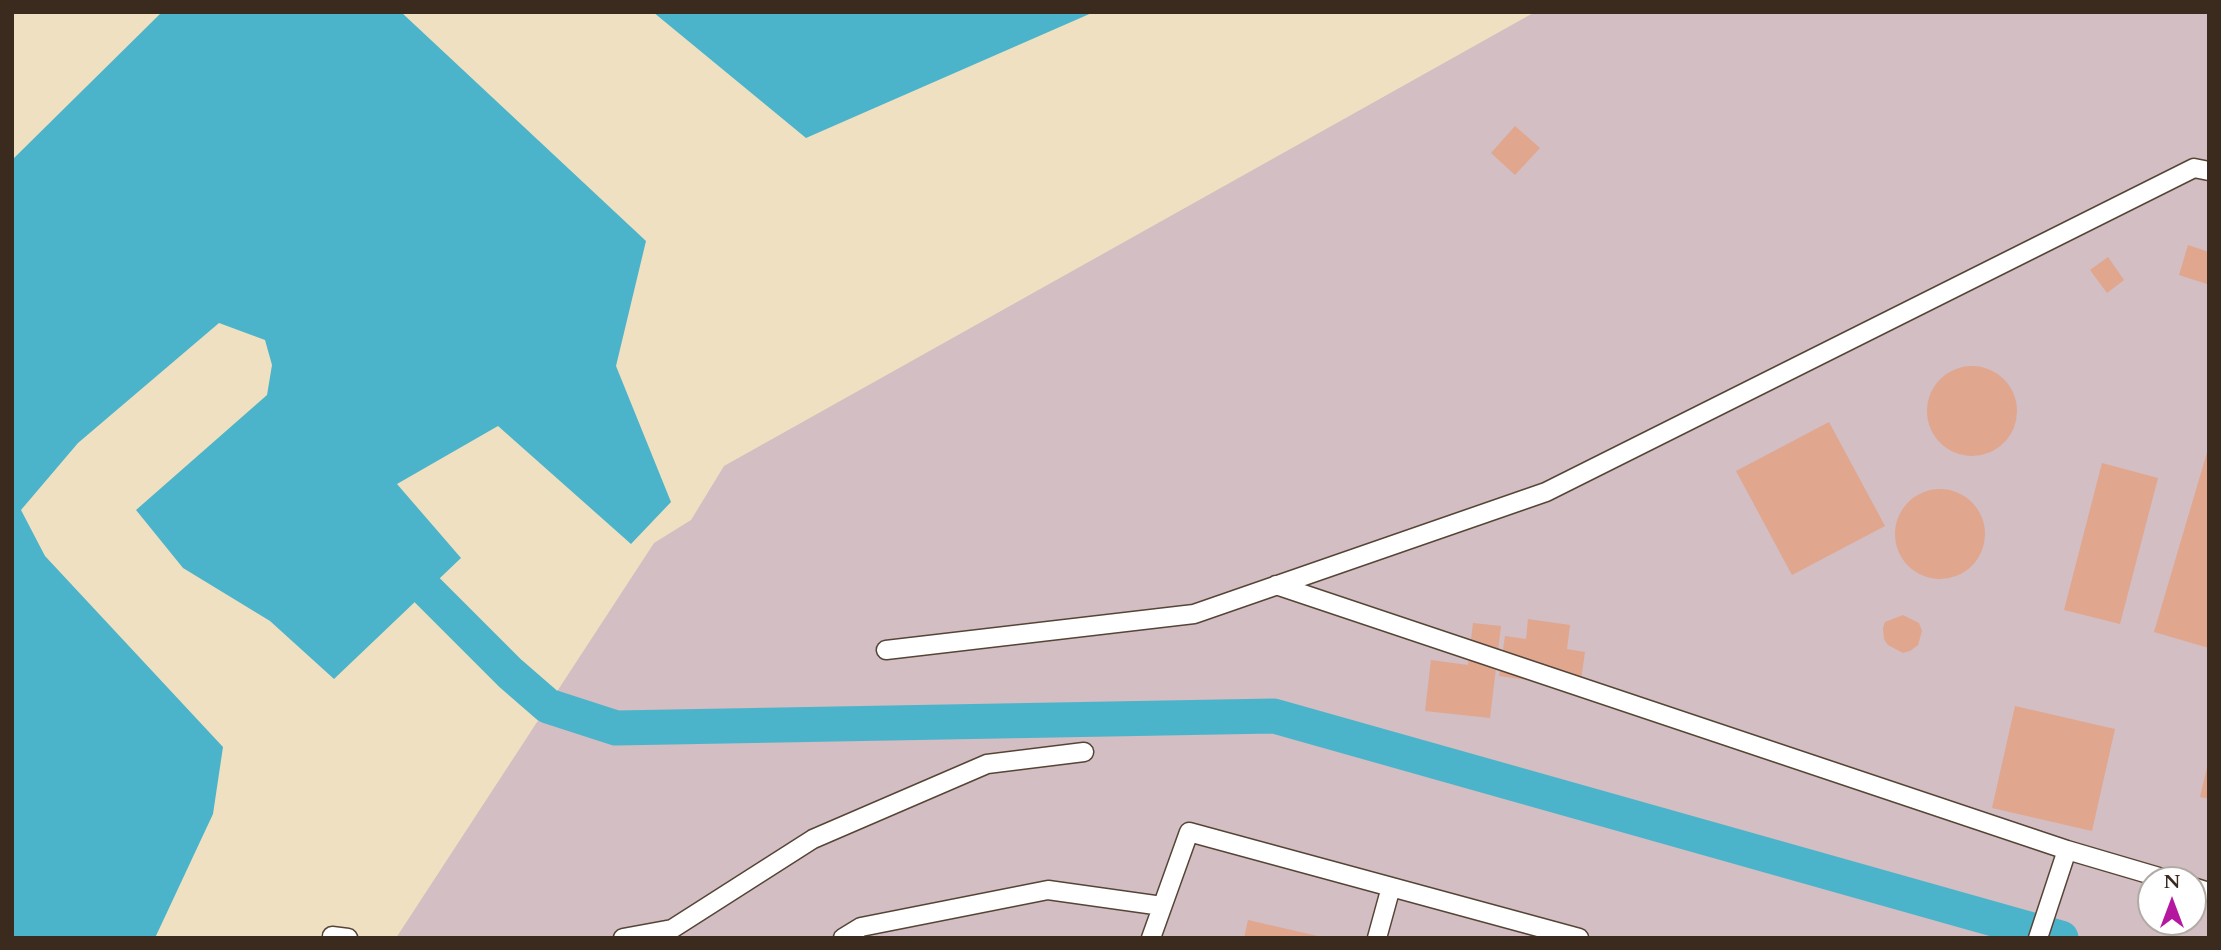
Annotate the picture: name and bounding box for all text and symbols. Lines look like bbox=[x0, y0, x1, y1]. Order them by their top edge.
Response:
north arrow bbox=[2137, 866, 2207, 936]
text: N bbox=[2164, 869, 2180, 895]

